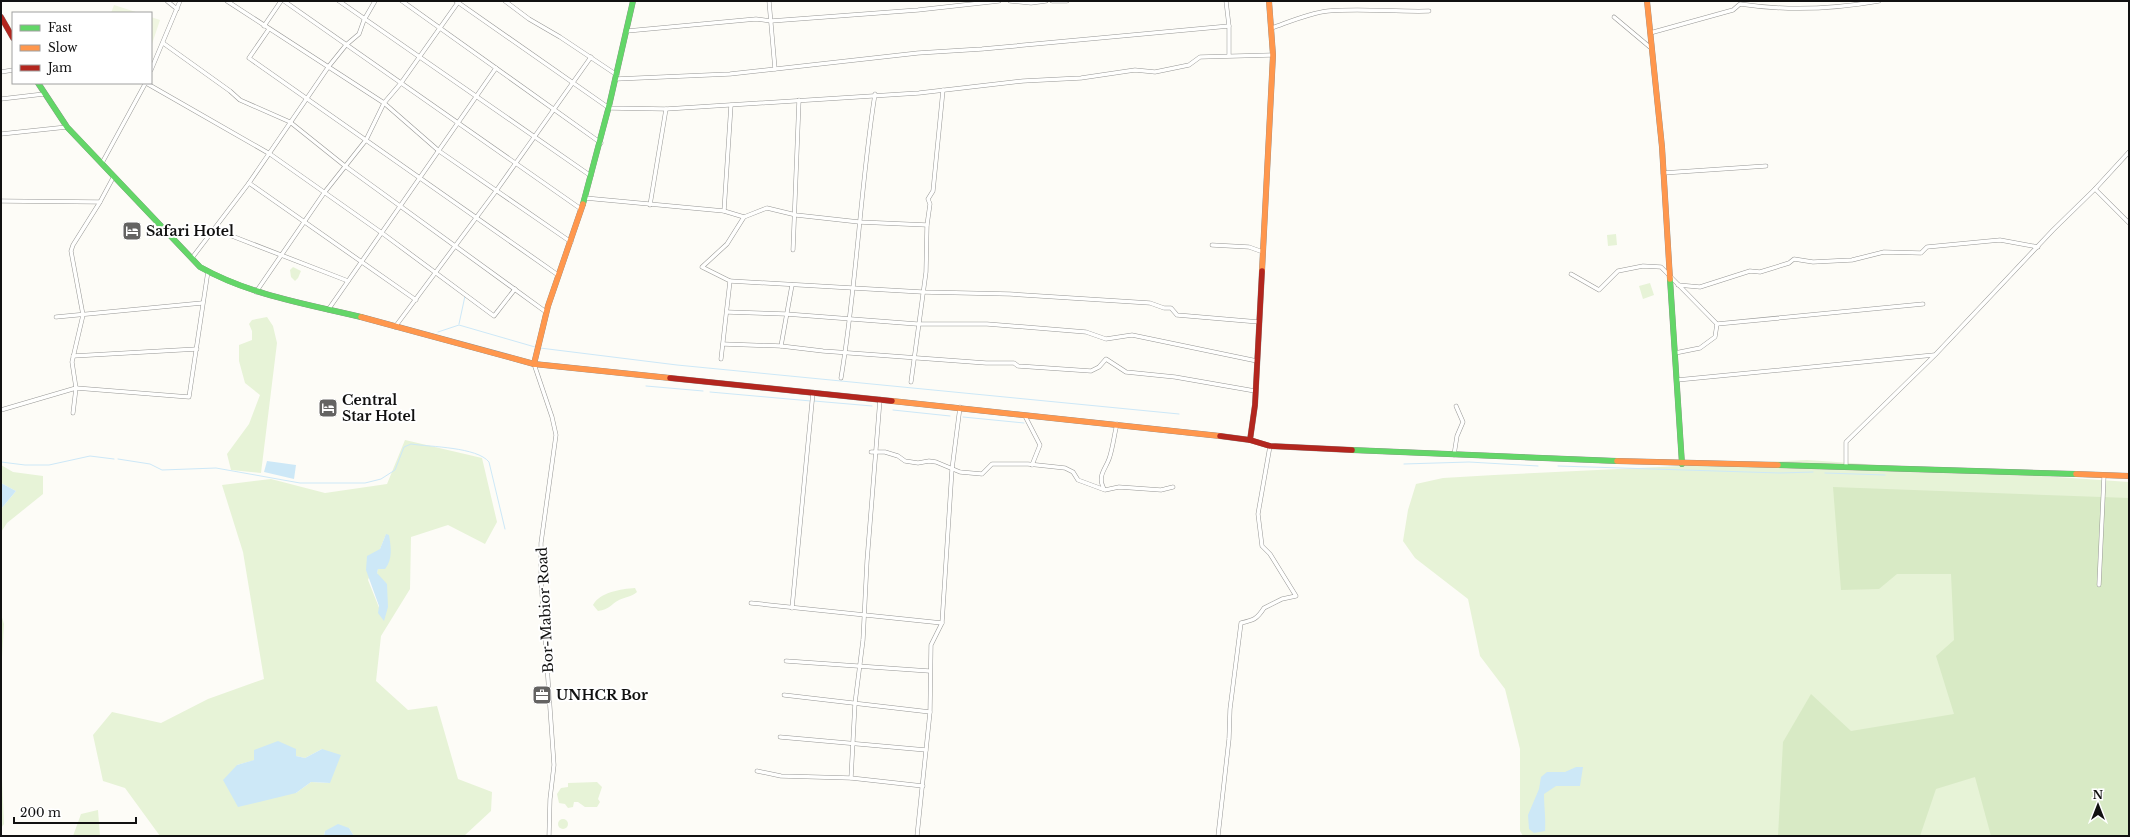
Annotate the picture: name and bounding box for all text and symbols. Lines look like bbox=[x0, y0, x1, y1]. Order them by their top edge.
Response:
legend bbox=[12, 12, 152, 84]
text: Fast bbox=[48, 20, 73, 35]
text: Slow bbox=[48, 40, 78, 55]
text: Jam bbox=[46, 60, 72, 75]
hotel icon: Safari Hotel bbox=[121, 220, 143, 242]
place label: Safari Hotel bbox=[146, 222, 234, 240]
place label: Central Star Hotel bbox=[342, 391, 416, 425]
hotel icon: Central Star Hotel bbox=[317, 397, 339, 419]
street label: Bor-Mabior Road bbox=[533, 546, 557, 673]
office icon: UNHCR Bor bbox=[531, 684, 553, 706]
place label: UNHCR Bor bbox=[556, 686, 648, 704]
north arrow bbox=[2078, 785, 2118, 825]
text: N bbox=[2093, 788, 2104, 802]
scale bar bbox=[14, 799, 136, 825]
text: 200 m bbox=[20, 805, 61, 820]

